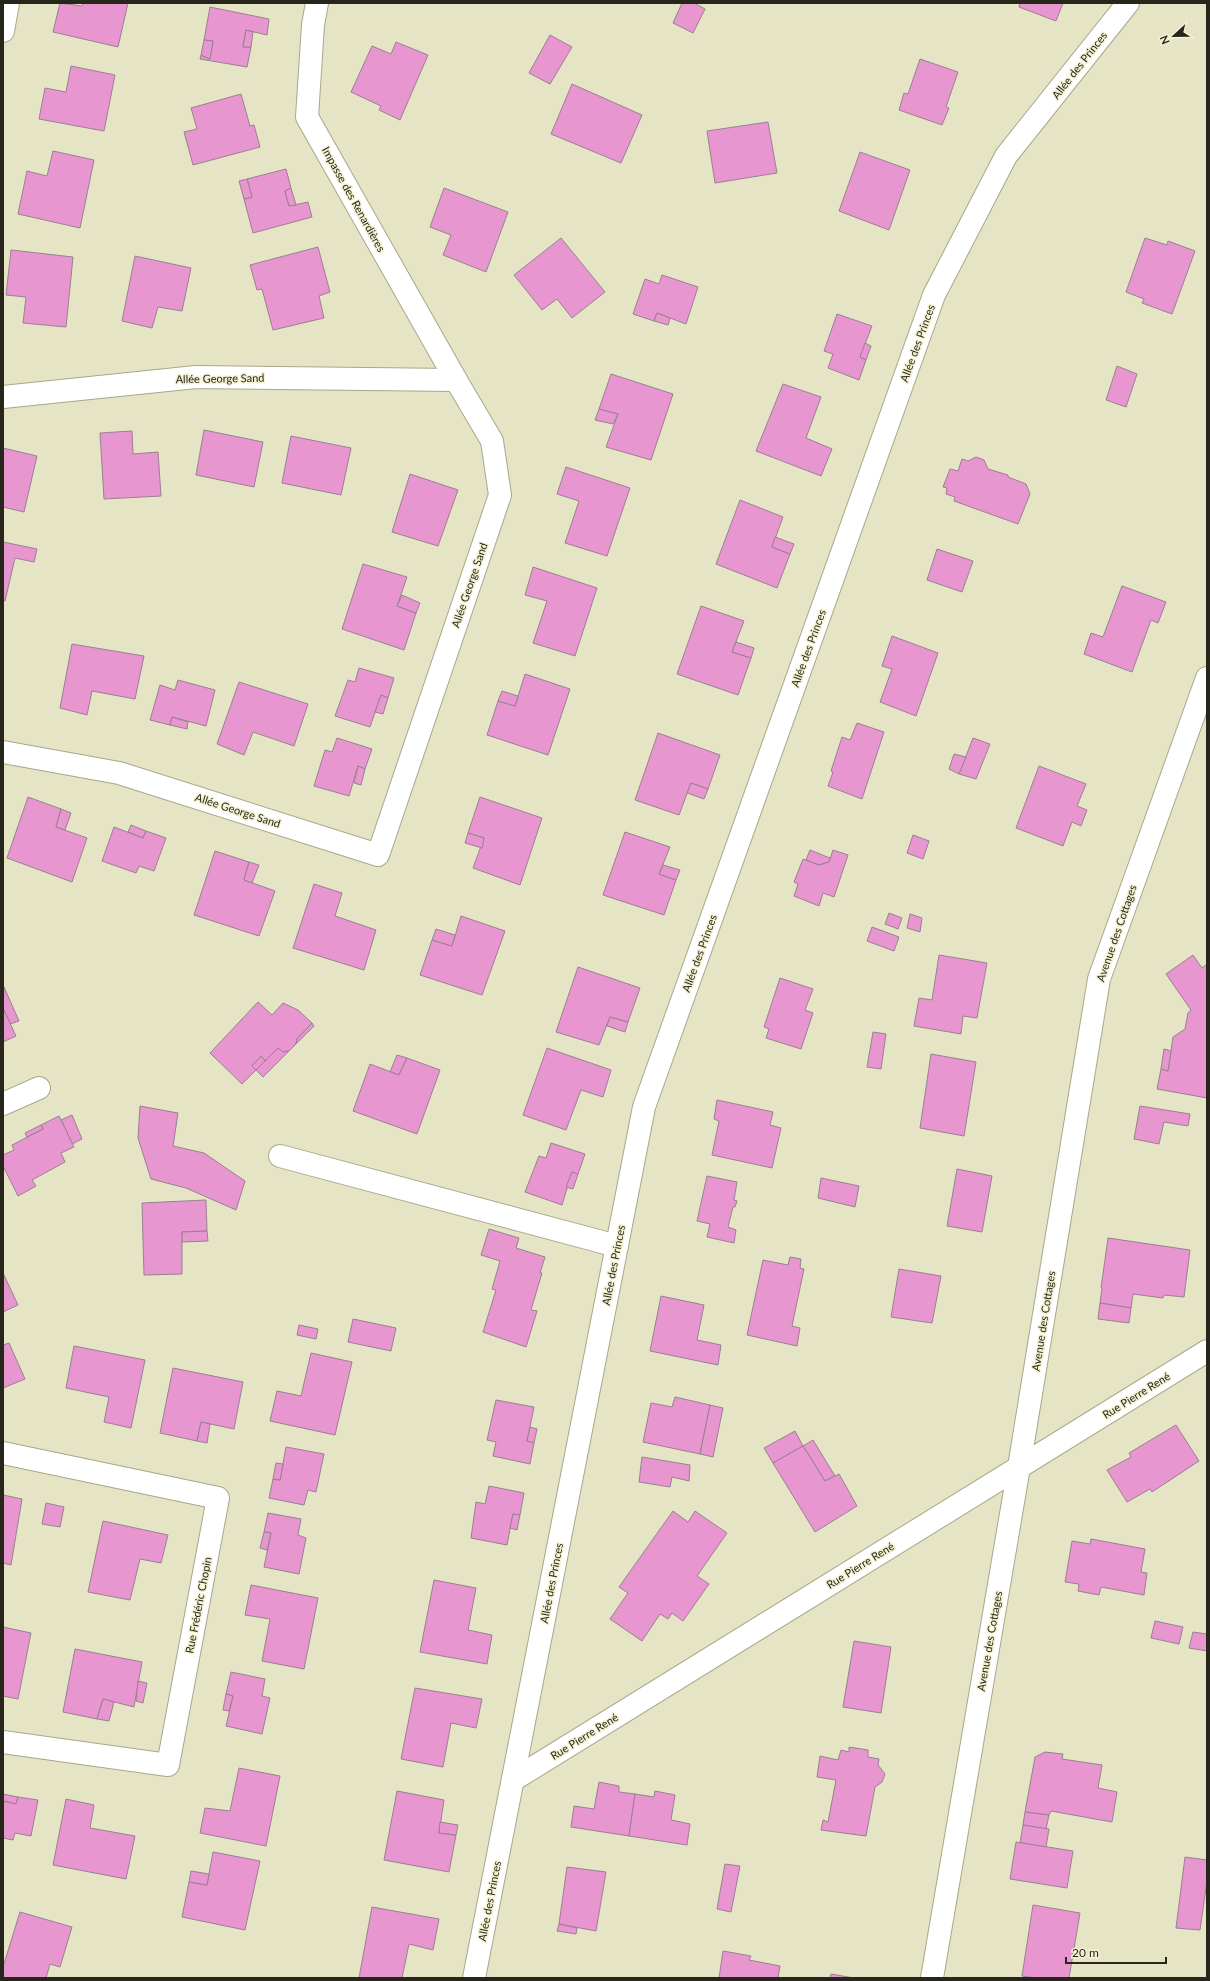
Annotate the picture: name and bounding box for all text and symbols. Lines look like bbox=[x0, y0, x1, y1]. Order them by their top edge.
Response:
north arrow bbox=[1154, 16, 1194, 56]
street label: Allée des Princes bbox=[1049, 29, 1109, 101]
text: N bbox=[1157, 34, 1172, 46]
street label: Impasse des Renardières bbox=[320, 144, 388, 254]
street label: Allée des Princes bbox=[897, 302, 937, 384]
street label: Allée George Sand bbox=[175, 371, 265, 385]
street label: Allée George Sand bbox=[448, 541, 490, 629]
street label: Allée des Princes bbox=[788, 607, 828, 689]
street label: Allée George Sand bbox=[194, 790, 282, 830]
street label: Avenue des Cottages bbox=[1093, 883, 1139, 983]
street label: Allée des Princes bbox=[679, 912, 719, 994]
street label: Allée des Princes bbox=[599, 1223, 627, 1306]
street label: Avenue des Cottages bbox=[1029, 1270, 1057, 1372]
street label: Rue Pierre René bbox=[1100, 1369, 1172, 1421]
street label: Rue Pierre René bbox=[824, 1539, 896, 1591]
street label: Allée des Princes bbox=[537, 1541, 565, 1624]
street label: Rue Frédéric Chopin bbox=[182, 1556, 214, 1654]
street label: Avenue des Cottages bbox=[974, 1590, 1004, 1692]
street label: Rue Pierre René bbox=[548, 1710, 620, 1762]
street label: Allée des Princes bbox=[475, 1859, 503, 1942]
scale bar bbox=[1066, 1939, 1166, 1965]
text: 20 m bbox=[1072, 1945, 1099, 1960]

